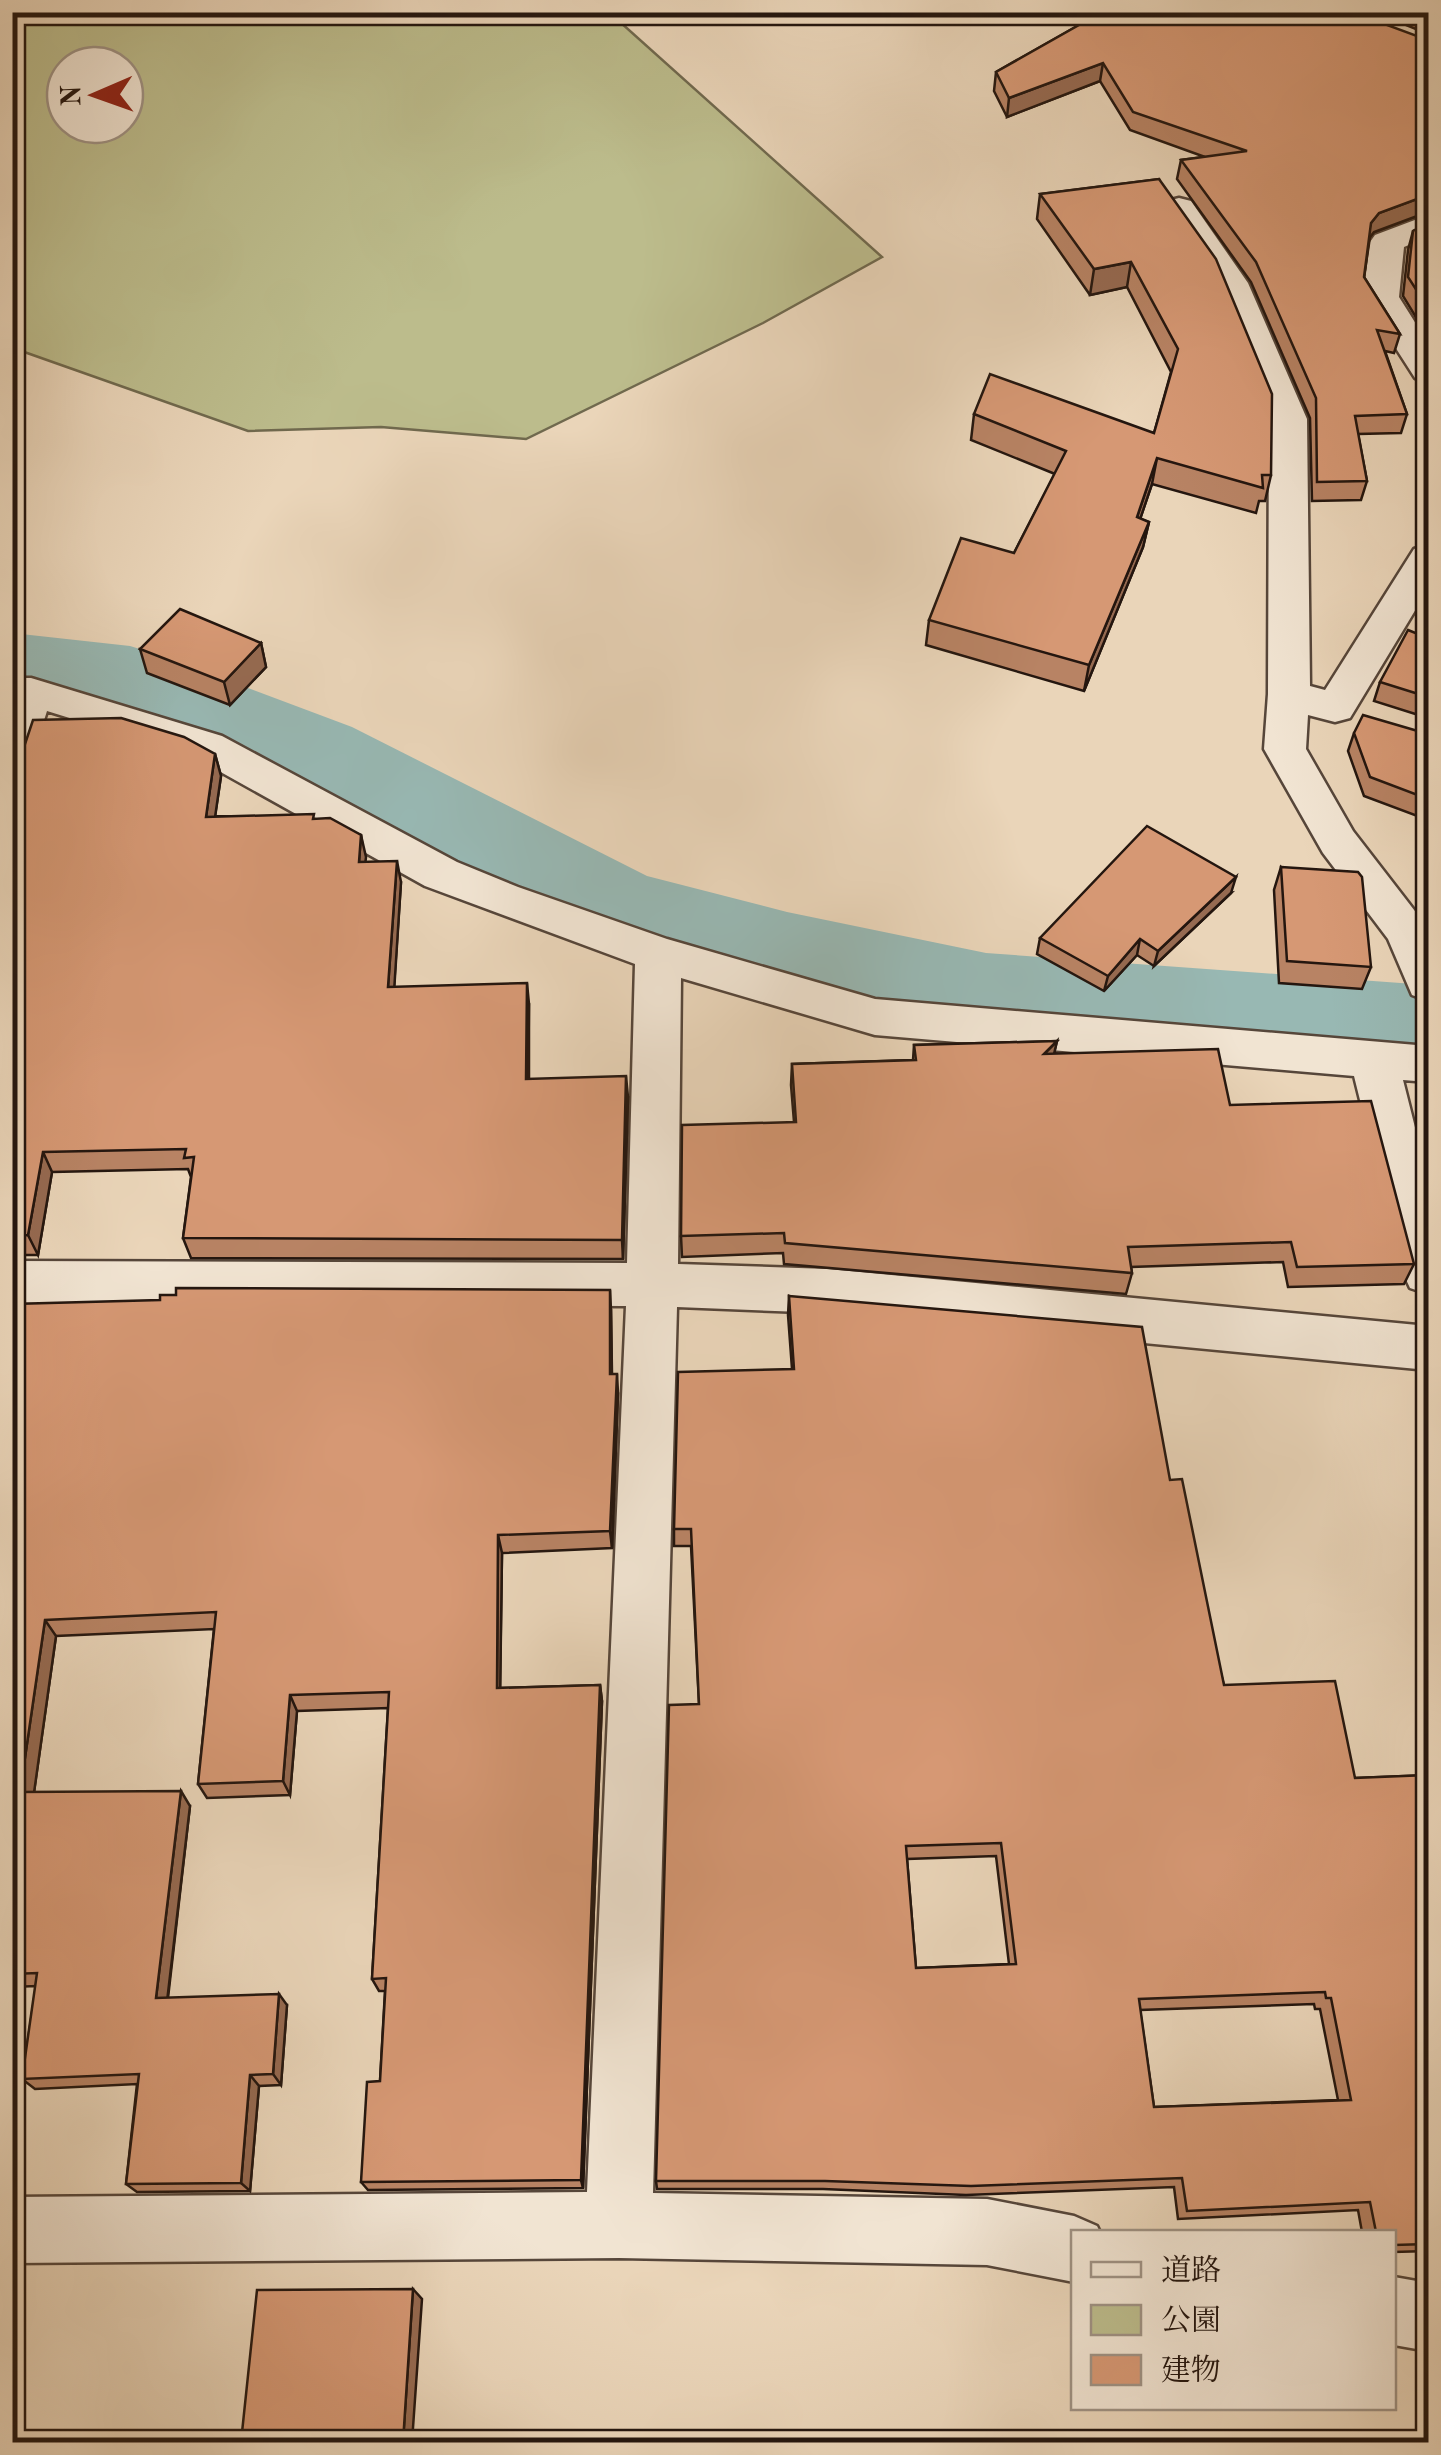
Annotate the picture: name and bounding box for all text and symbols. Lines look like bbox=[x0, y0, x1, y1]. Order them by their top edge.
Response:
north arrow bbox=[45, 45, 145, 145]
text: N bbox=[59, 84, 87, 107]
legend bbox=[1071, 2230, 1396, 2410]
text: 道路 bbox=[1161, 2254, 1221, 2287]
text: 公園 bbox=[1161, 2305, 1221, 2337]
text: 建物 bbox=[1161, 2354, 1221, 2387]

